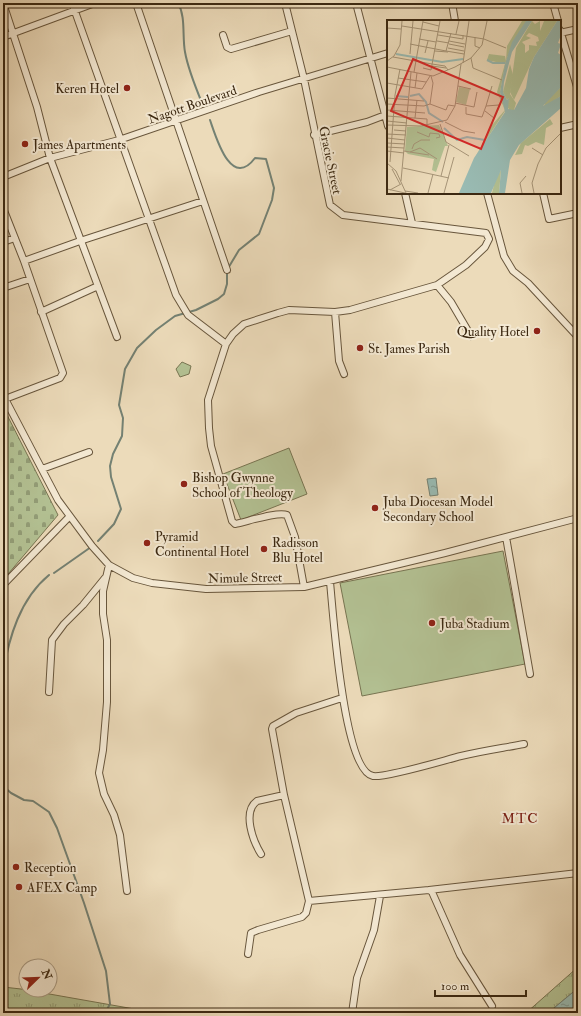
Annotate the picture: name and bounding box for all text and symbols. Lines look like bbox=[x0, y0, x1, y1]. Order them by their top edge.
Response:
inset map bbox=[387, 20, 561, 194]
place label: Keren Hotel bbox=[55, 81, 120, 97]
street label: Nagott Boulevard bbox=[146, 82, 239, 128]
marker: Keren Hotel bbox=[122, 83, 132, 93]
street label: Gracie Street bbox=[315, 125, 345, 196]
place label: James Apartments bbox=[32, 137, 127, 154]
marker: James Apartments bbox=[20, 139, 30, 149]
place label: Quality Hotel bbox=[457, 324, 530, 341]
marker: Quality Hotel bbox=[532, 326, 542, 336]
place label: St. James Parish bbox=[368, 341, 450, 357]
marker: St. James Parish bbox=[355, 343, 365, 353]
place label: Bishop Gwynne School of Theology bbox=[192, 470, 293, 502]
marker: Bishop Gwynne School of Theology bbox=[179, 479, 189, 489]
place label: Juba Diocesan Model Secondary School bbox=[382, 494, 494, 526]
marker: Juba Diocesan Model Secondary School bbox=[370, 503, 380, 513]
place label: Pyramid Continental Hotel bbox=[155, 529, 250, 560]
place label: Radisson Blu Hotel bbox=[272, 535, 324, 566]
marker: Pyramid Continental Hotel bbox=[142, 538, 152, 548]
marker: Radisson Blu Hotel bbox=[259, 544, 269, 554]
street label: Nimule Street bbox=[208, 569, 282, 587]
place label: Juba Stadium bbox=[439, 616, 510, 632]
marker: Juba Stadium bbox=[427, 618, 437, 628]
district label: MTC bbox=[501, 810, 539, 827]
place label: Reception bbox=[24, 860, 77, 877]
marker: Reception bbox=[11, 862, 21, 872]
place label: AFEX Camp bbox=[26, 880, 97, 897]
marker: AFEX Camp bbox=[14, 882, 24, 892]
north arrow bbox=[18, 958, 58, 998]
text: N bbox=[38, 966, 55, 982]
scale bar bbox=[435, 972, 526, 998]
text: 100 m bbox=[441, 979, 470, 994]

